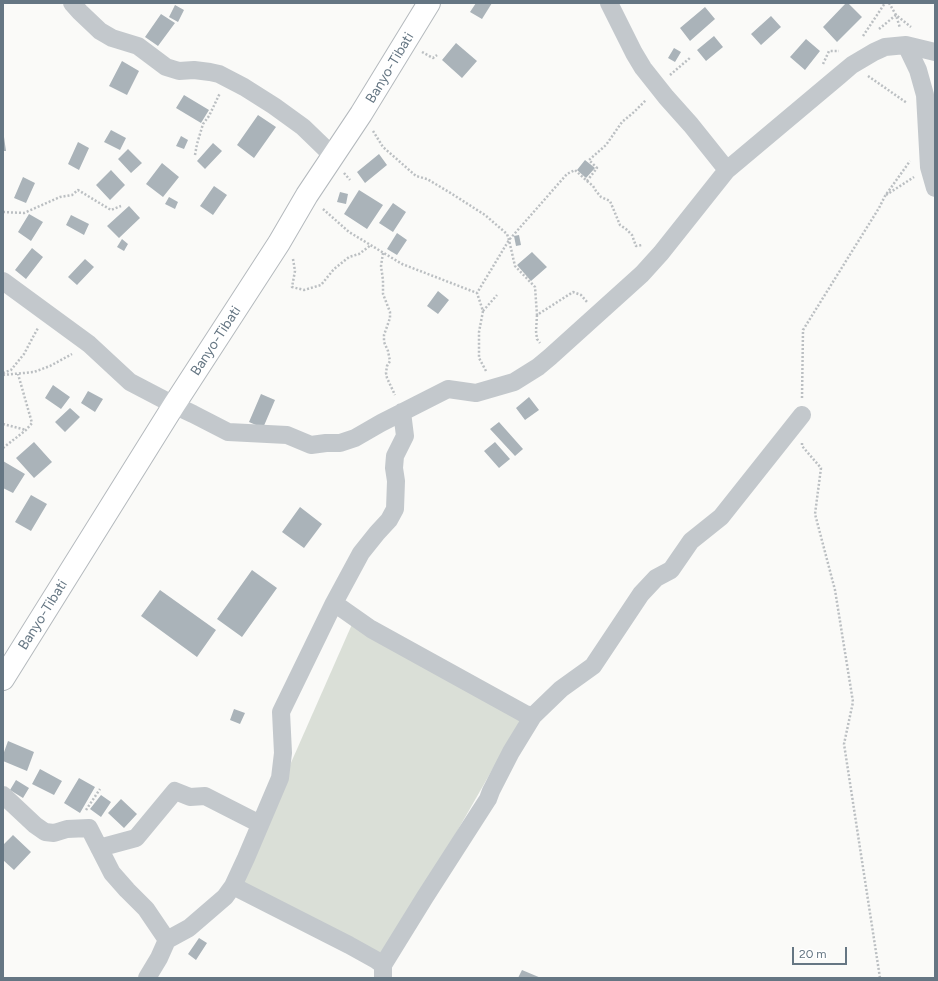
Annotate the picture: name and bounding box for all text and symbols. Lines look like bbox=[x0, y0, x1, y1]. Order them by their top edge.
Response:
street label: Banyo-Tibati bbox=[362, 30, 418, 106]
street label: Banyo-Tibati bbox=[187, 303, 245, 379]
street label: Banyo-Tibati bbox=[15, 577, 71, 653]
scale bar bbox=[794, 939, 849, 965]
text: 20 m bbox=[799, 947, 827, 961]

